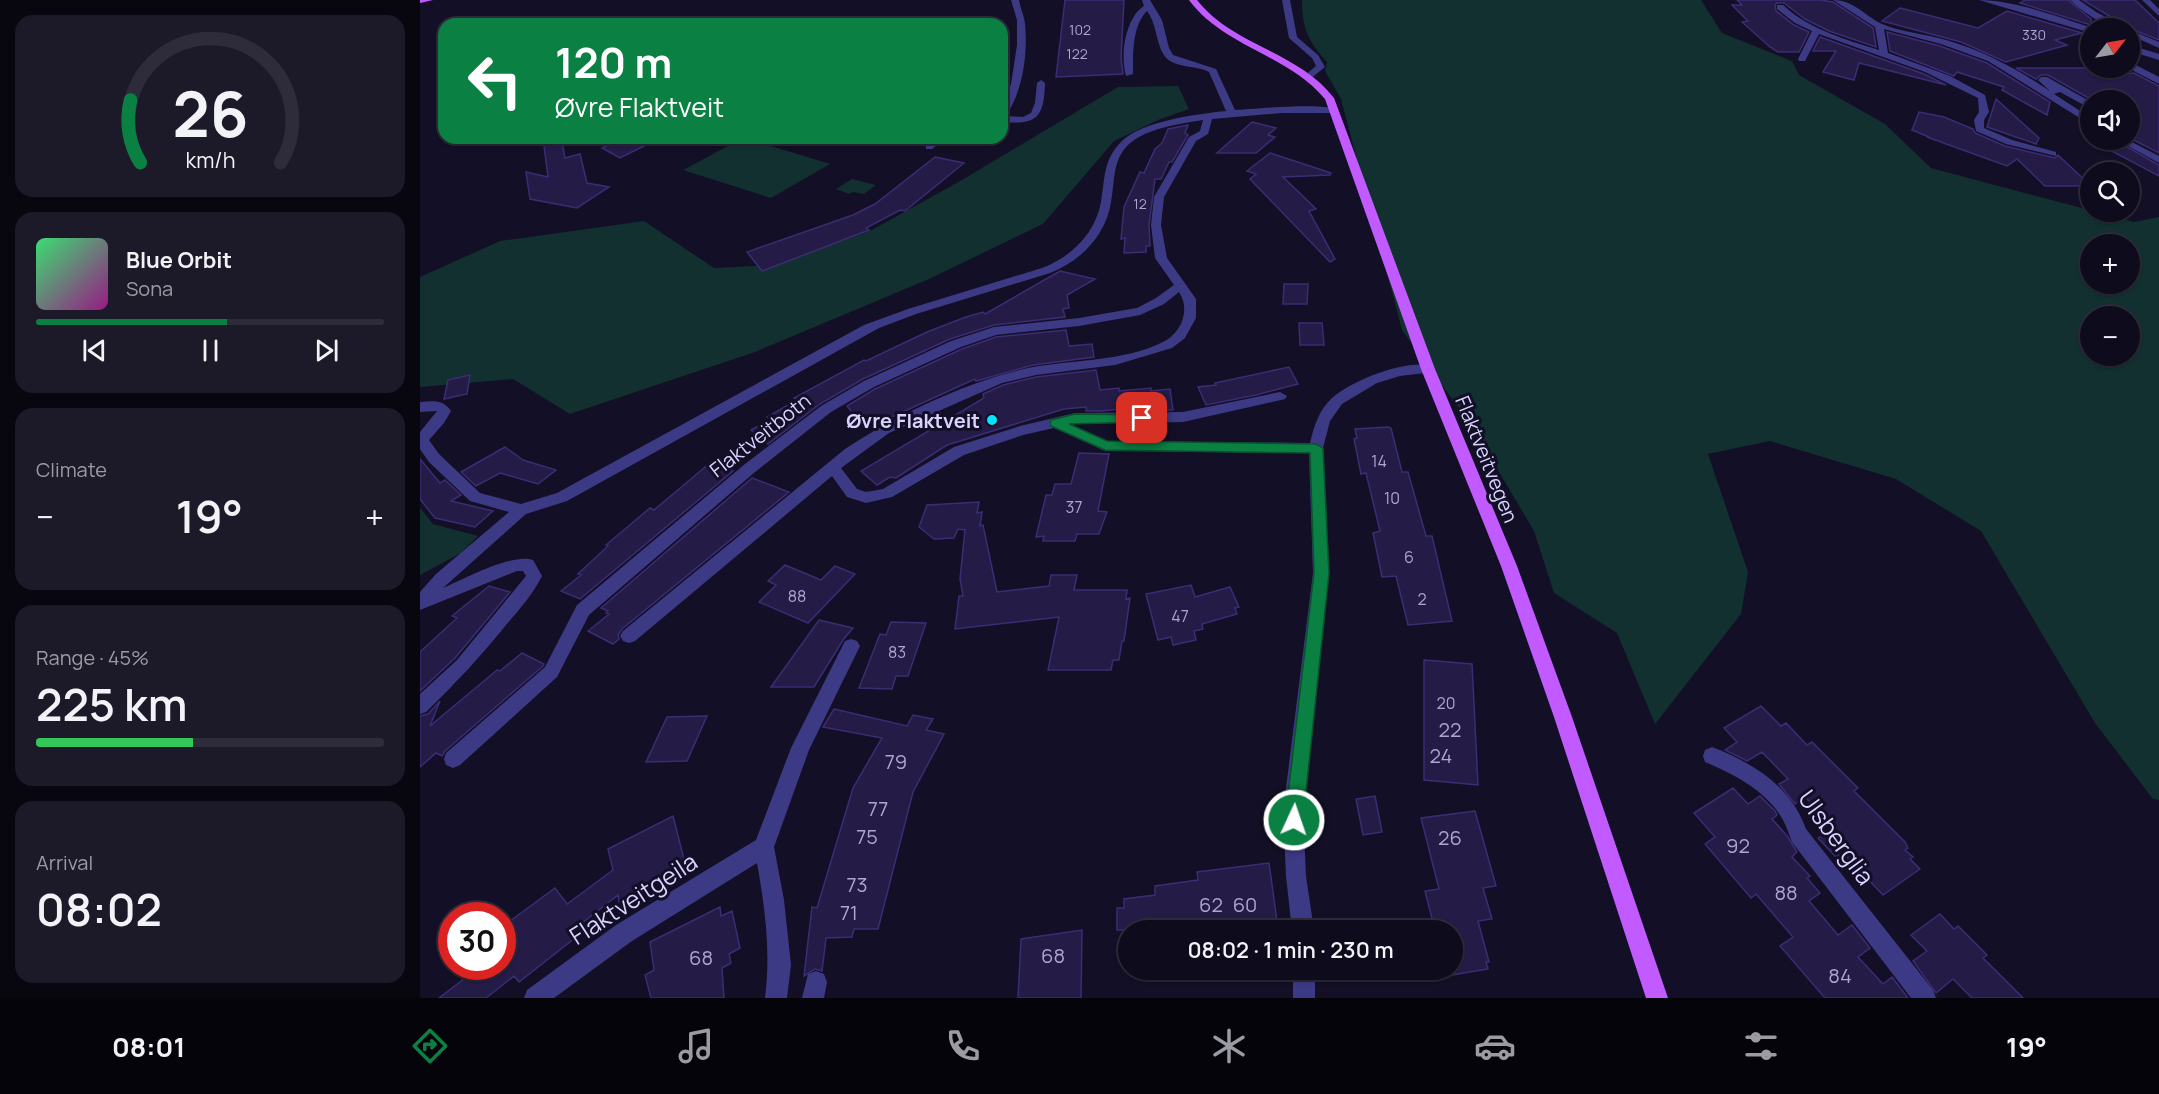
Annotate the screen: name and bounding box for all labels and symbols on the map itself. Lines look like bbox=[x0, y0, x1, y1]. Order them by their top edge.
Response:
north arrow bbox=[2080, 18, 2140, 78]
house number: 102 bbox=[1069, 20, 1091, 39]
house number: 330 bbox=[2022, 25, 2046, 44]
house number: 122 bbox=[1066, 44, 1088, 63]
house number: 12 bbox=[1133, 194, 1147, 213]
street label: Flaktveitbotn bbox=[704, 387, 816, 483]
pin bbox=[1116, 392, 1167, 443]
street label: Flaktveitvegen bbox=[1449, 392, 1525, 526]
place label: Øvre Flaktveit bbox=[846, 407, 980, 434]
marker: Øvre Flaktveit bbox=[985, 413, 999, 427]
house number: 14 bbox=[1371, 450, 1387, 472]
house number: 10 bbox=[1384, 487, 1400, 509]
house number: 37 bbox=[1066, 496, 1082, 518]
house number: 6 bbox=[1404, 546, 1414, 568]
house number: 88 bbox=[788, 585, 806, 607]
house number: 2 bbox=[1417, 588, 1427, 610]
house number: 47 bbox=[1171, 605, 1189, 627]
house number: 83 bbox=[888, 641, 906, 663]
house number: 20 bbox=[1437, 692, 1455, 714]
house number: 22 bbox=[1439, 716, 1461, 743]
house number: 24 bbox=[1430, 742, 1452, 769]
house number: 79 bbox=[885, 748, 907, 775]
street label: Ulsberglia bbox=[1791, 783, 1883, 891]
position arrow bbox=[1262, 788, 1326, 852]
house number: 77 bbox=[868, 795, 888, 822]
house number: 75 bbox=[856, 823, 878, 850]
house number: 26 bbox=[1438, 824, 1462, 851]
house number: 92 bbox=[1726, 832, 1750, 859]
street label: Flaktveitgeila bbox=[563, 844, 703, 952]
house number: 73 bbox=[846, 871, 868, 898]
house number: 88 bbox=[1774, 879, 1798, 906]
house number: 62 bbox=[1199, 891, 1223, 918]
house number: 60 bbox=[1233, 891, 1257, 918]
house number: 71 bbox=[840, 899, 858, 926]
speed limit sign: 30 bbox=[438, 902, 516, 980]
house number: 68 bbox=[1041, 942, 1065, 969]
house number: 68 bbox=[689, 944, 713, 971]
house number: 84 bbox=[1828, 962, 1852, 989]

